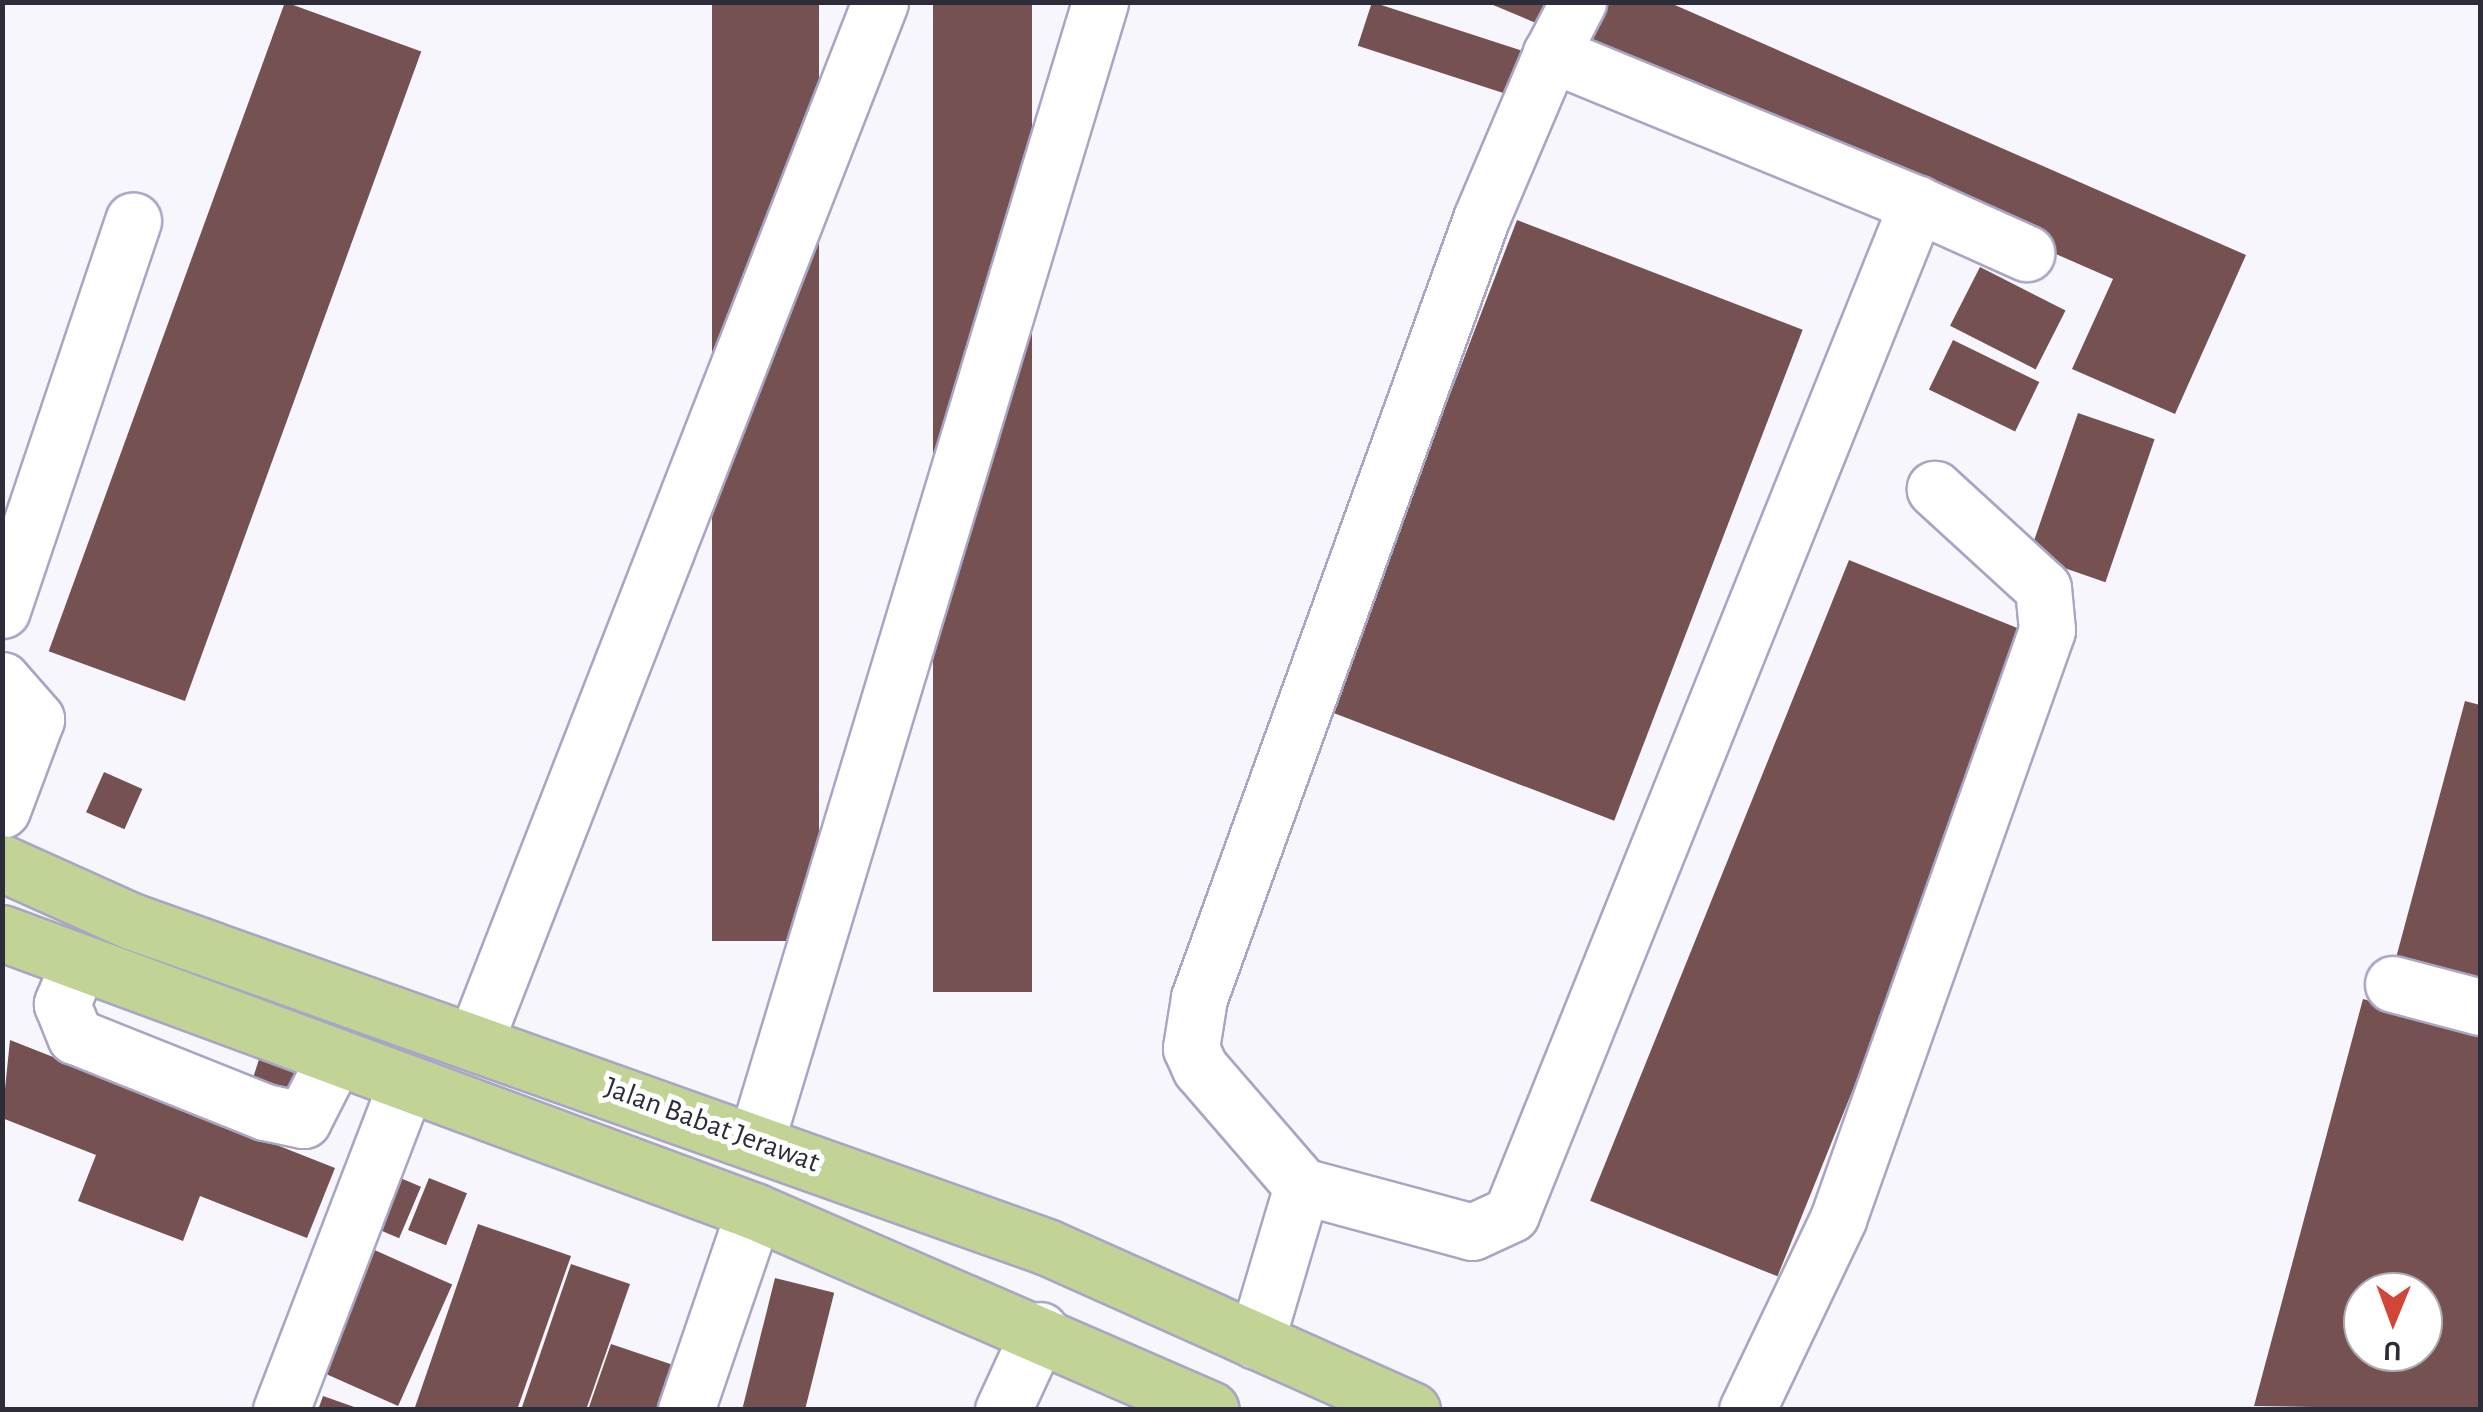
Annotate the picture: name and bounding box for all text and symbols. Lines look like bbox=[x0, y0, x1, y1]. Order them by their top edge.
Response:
street label: Jalan Babat Jerawat bbox=[600, 1069, 824, 1181]
north arrow bbox=[2343, 1272, 2443, 1372]
text: U bbox=[2383, 1336, 2402, 1364]

